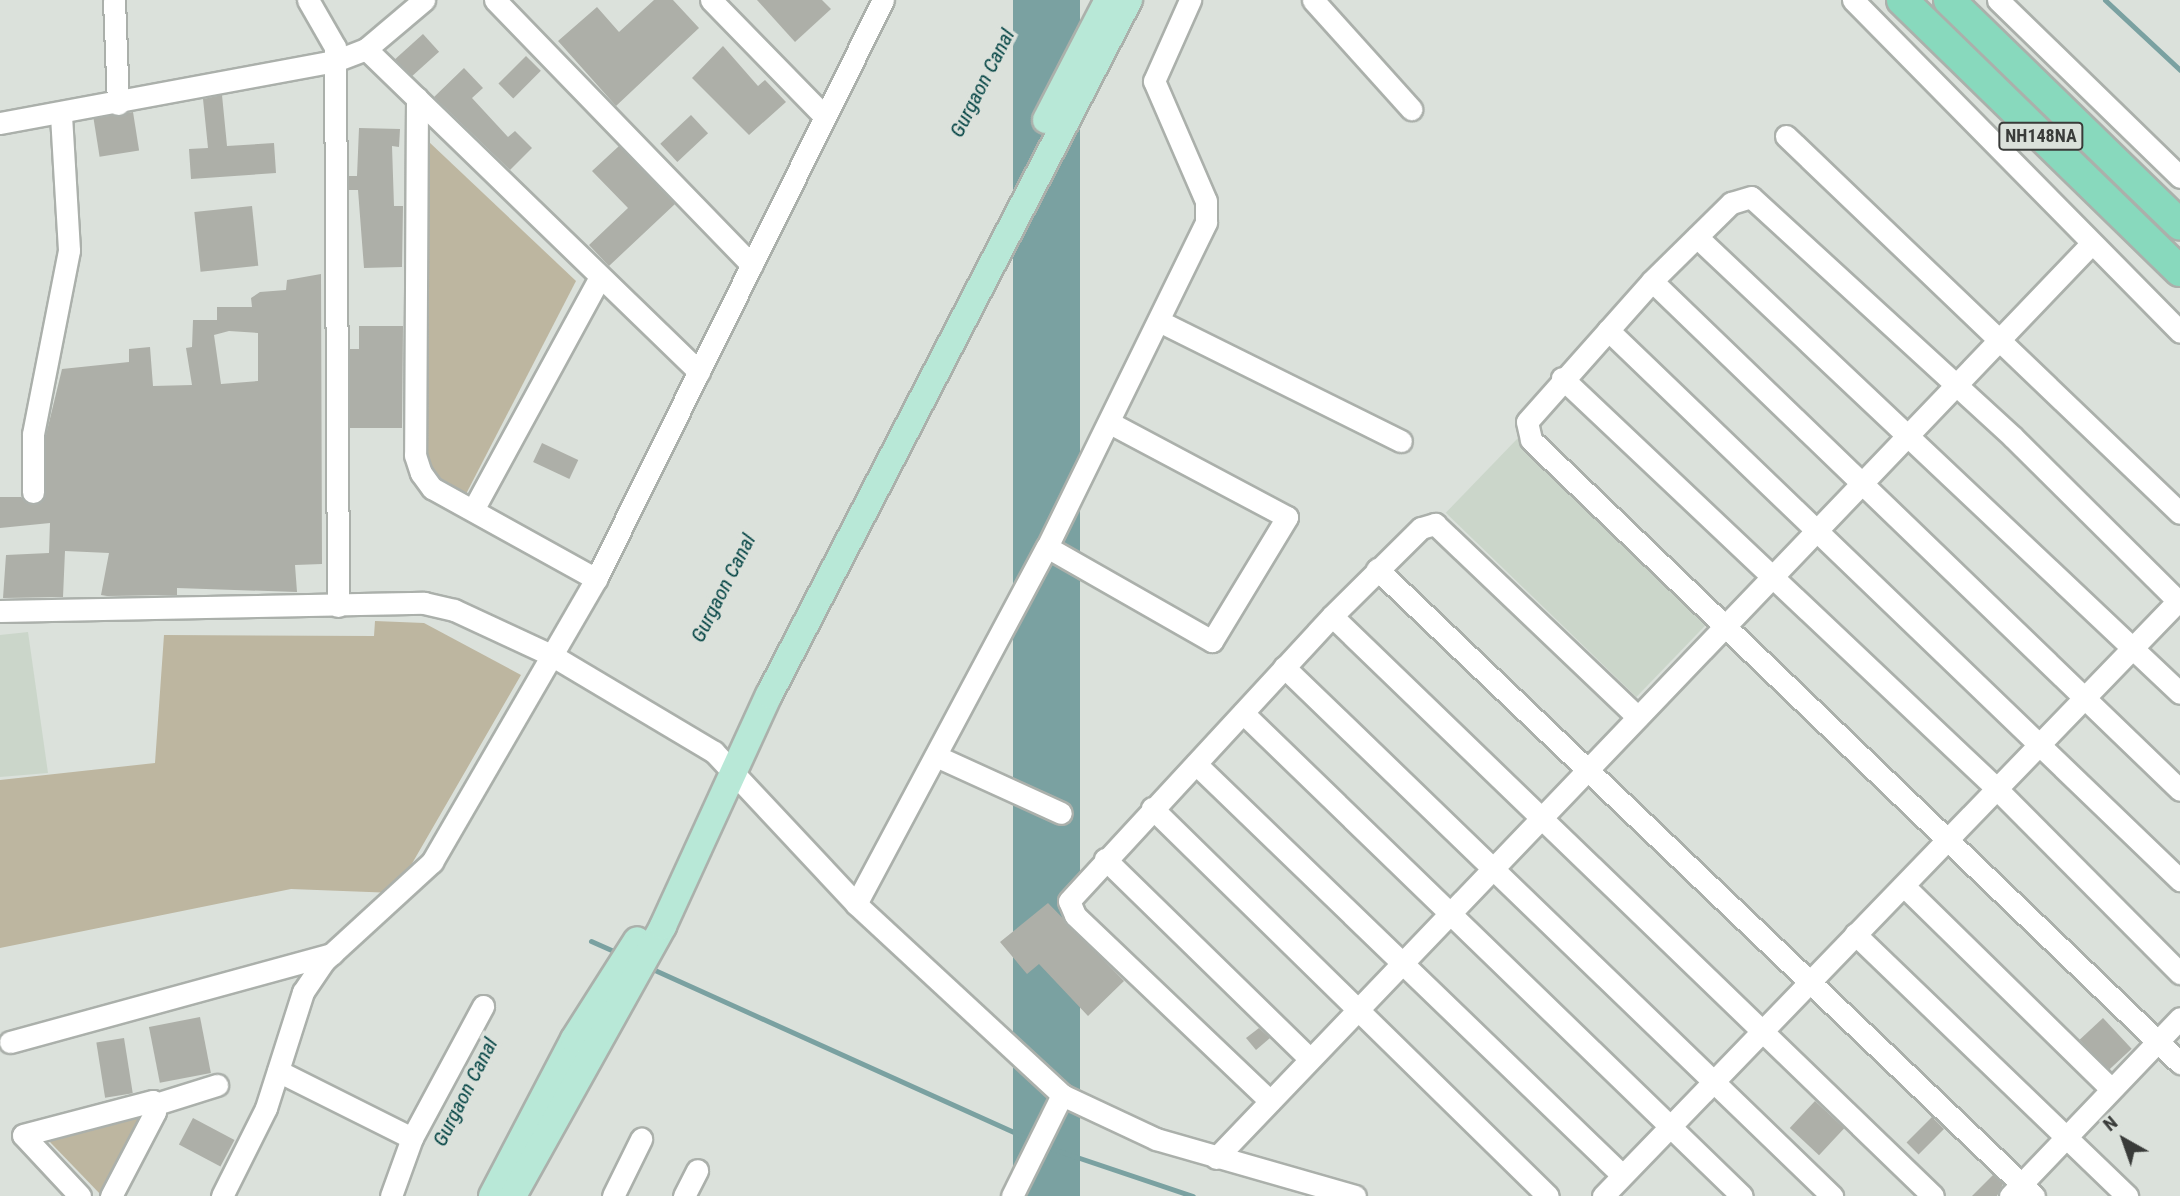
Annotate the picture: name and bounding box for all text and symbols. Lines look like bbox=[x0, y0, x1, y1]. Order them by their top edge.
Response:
water label: Gurgaon Canal bbox=[944, 25, 1020, 141]
road number: NH148NA bbox=[1997, 121, 2085, 150]
water label: Gurgaon Canal bbox=[685, 530, 761, 646]
water label: Gurgaon Canal bbox=[427, 1034, 503, 1150]
north arrow bbox=[2089, 1105, 2159, 1175]
text: N bbox=[2098, 1111, 2122, 1136]

